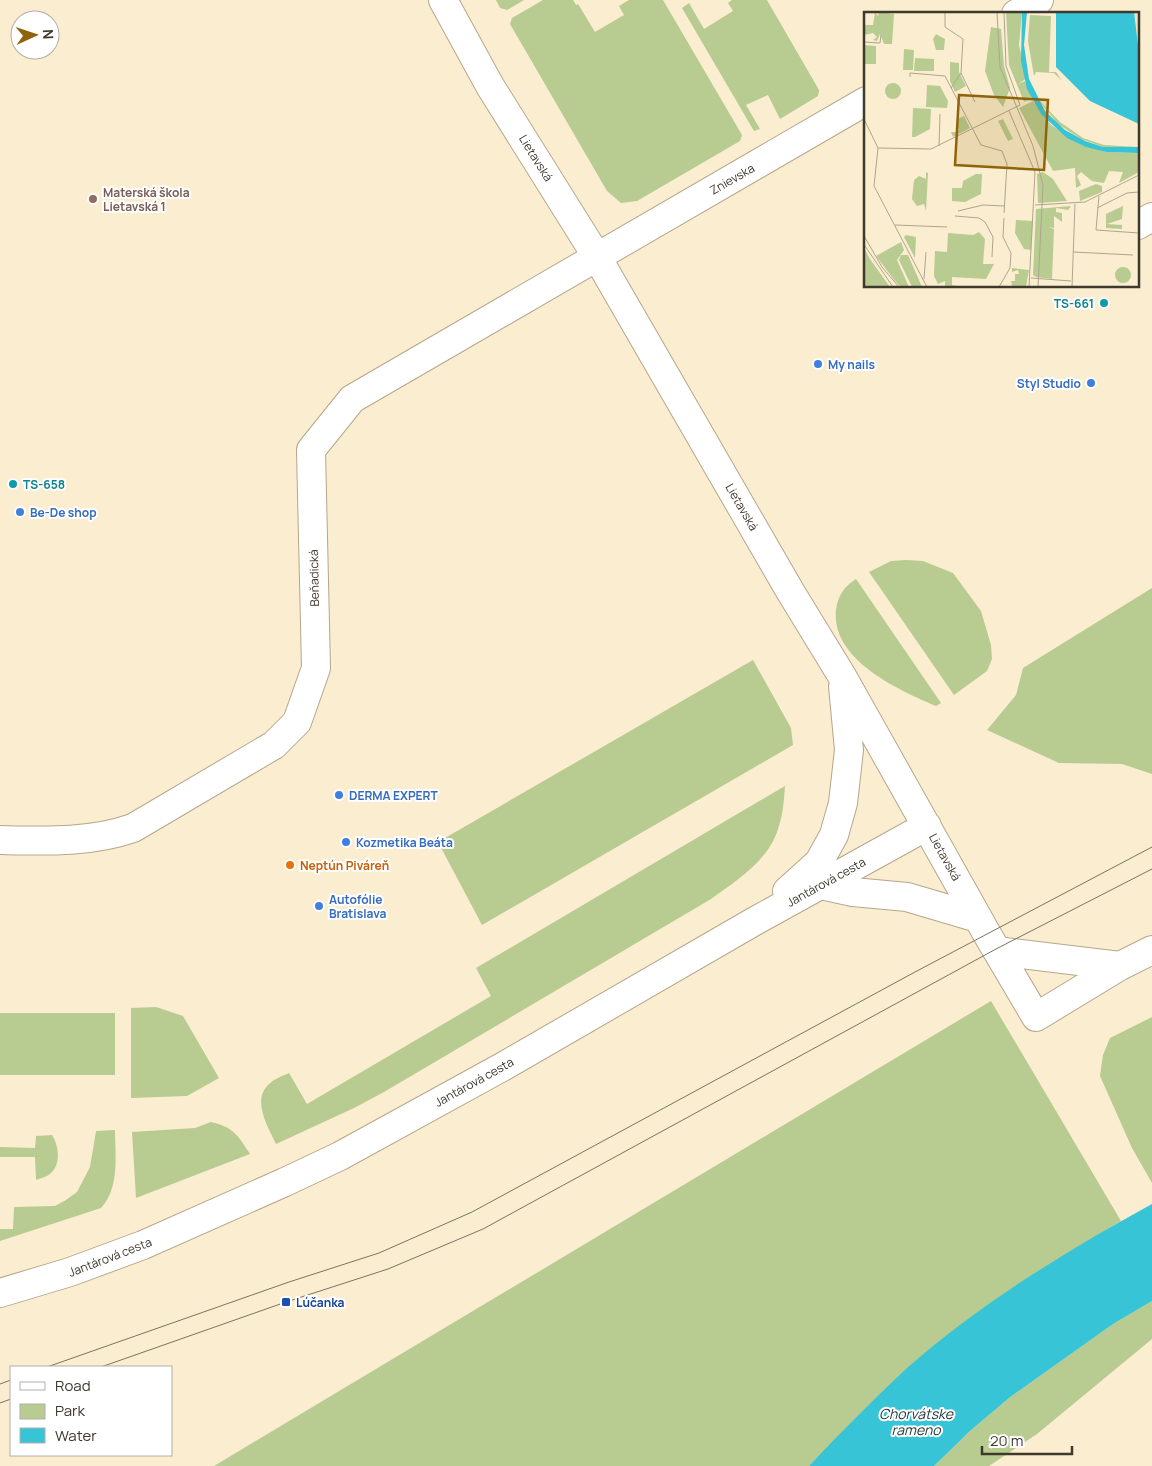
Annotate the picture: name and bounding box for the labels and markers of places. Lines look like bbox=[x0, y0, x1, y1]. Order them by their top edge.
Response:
place label: Materská škola Lietavská 1 bbox=[103, 184, 190, 215]
marker: Materská škola Lietavská 1 bbox=[87, 193, 99, 205]
place label: TS-661 bbox=[1054, 295, 1094, 312]
marker: TS-661 bbox=[1098, 297, 1110, 309]
place label: My nails bbox=[828, 356, 876, 373]
marker: My nails bbox=[812, 358, 824, 370]
place label: Styl Studio bbox=[1017, 375, 1081, 392]
marker: Styl Studio bbox=[1085, 377, 1097, 389]
place label: TS-658 bbox=[23, 476, 65, 493]
marker: TS-658 bbox=[7, 478, 19, 490]
place label: Be-De shop bbox=[30, 504, 97, 521]
marker: Be-De shop bbox=[14, 506, 26, 518]
place label: DERMA EXPERT bbox=[349, 787, 439, 804]
marker: DERMA EXPERT bbox=[333, 789, 345, 801]
place label: Kozmetika Beáta bbox=[356, 834, 453, 851]
marker: Kozmetika Beáta bbox=[340, 836, 352, 848]
place label: Neptún Piváreň bbox=[300, 857, 389, 874]
marker: Neptún Piváreň bbox=[284, 859, 296, 871]
place label: Autofólie Bratislava bbox=[329, 891, 386, 922]
marker: Autofólie Bratislava bbox=[313, 900, 325, 912]
place label: Lúčanka bbox=[296, 1294, 345, 1311]
marker: Lúčanka bbox=[280, 1296, 292, 1308]

